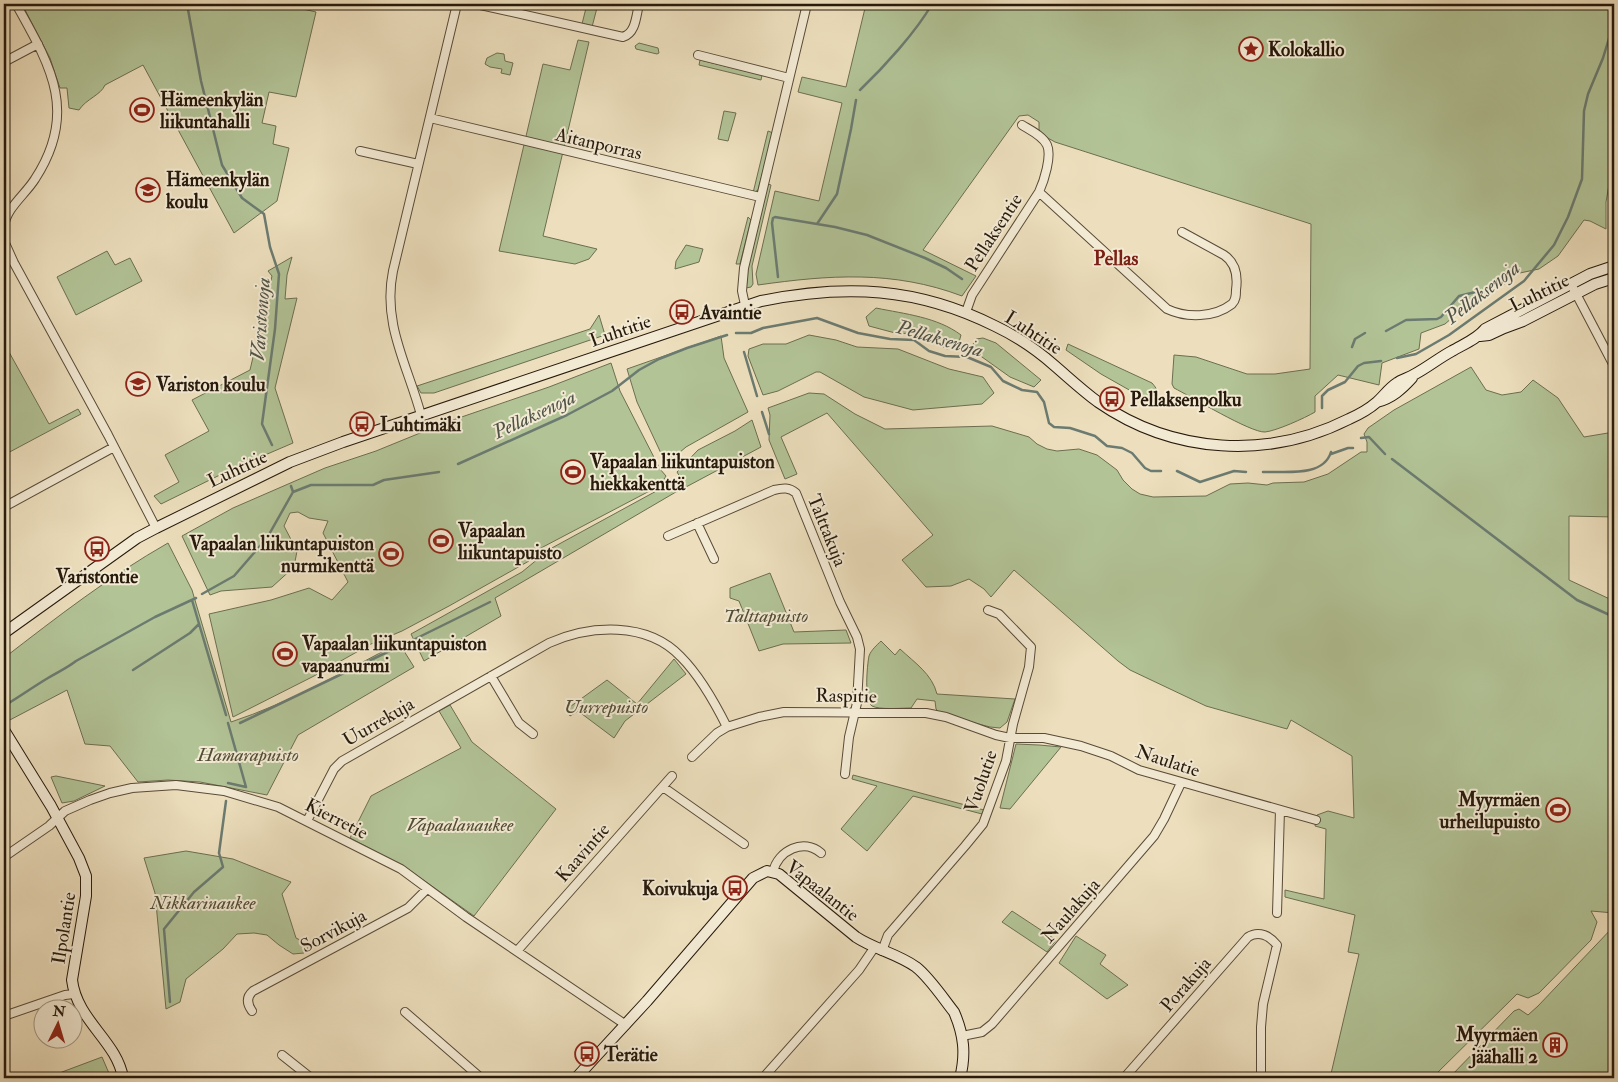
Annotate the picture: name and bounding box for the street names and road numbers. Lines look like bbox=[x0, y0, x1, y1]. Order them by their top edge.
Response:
street label: Aitanporras bbox=[552, 122, 644, 167]
street label: Pellaksentie bbox=[960, 189, 1028, 276]
street label: Luhtitie bbox=[1506, 268, 1573, 318]
street label: Luhtitie bbox=[1000, 305, 1067, 360]
street label: Luhtitie bbox=[586, 309, 654, 353]
street label: Luhtitie bbox=[204, 445, 271, 493]
street label: Talttakuja bbox=[802, 491, 852, 570]
street label: Raspitie bbox=[815, 683, 877, 710]
street label: Uurrekuja bbox=[339, 692, 419, 752]
street label: Naulatie bbox=[1133, 739, 1203, 783]
street label: Vuolutie bbox=[959, 747, 1003, 816]
street label: Kierretie bbox=[301, 793, 372, 845]
street label: Kaavintie bbox=[551, 818, 615, 887]
street label: Vapaalantie bbox=[780, 855, 864, 928]
street label: Naulakuja bbox=[1036, 873, 1105, 948]
street label: Ilpolantie bbox=[46, 890, 83, 966]
street label: Sorvikuja bbox=[296, 903, 371, 958]
street label: Porakuja bbox=[1155, 952, 1216, 1017]

